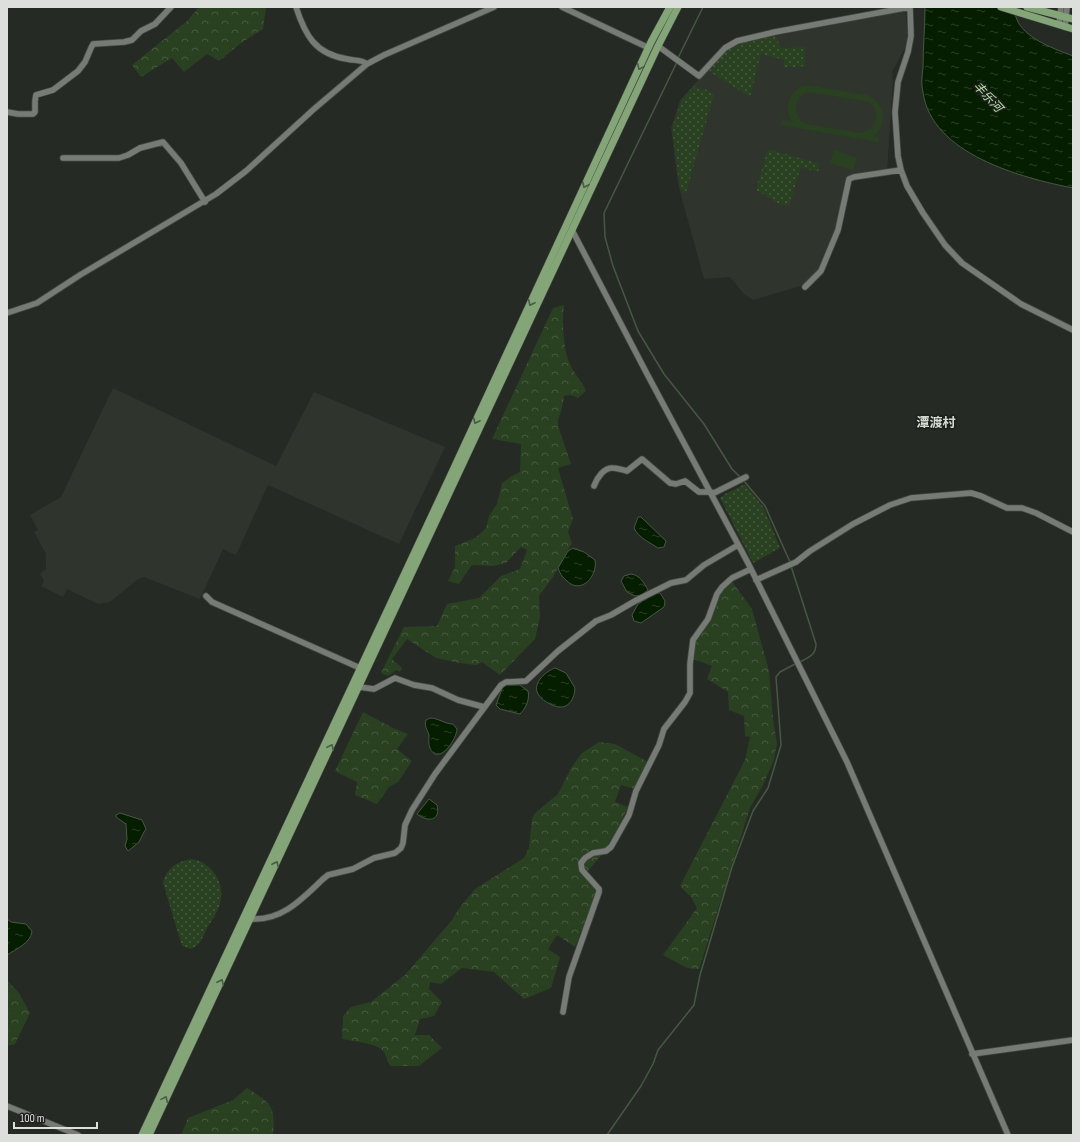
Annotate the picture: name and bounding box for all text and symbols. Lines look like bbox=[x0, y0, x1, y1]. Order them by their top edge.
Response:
one-way arrow bbox=[637, 63, 645, 70]
water label: 丰乐河 bbox=[970, 79, 1007, 117]
one-way arrow bbox=[582, 181, 590, 188]
one-way arrow bbox=[528, 298, 536, 306]
district label: 潭渡村 bbox=[916, 415, 956, 431]
one-way arrow bbox=[473, 416, 481, 424]
one-way arrow bbox=[326, 743, 334, 751]
one-way arrow bbox=[271, 861, 279, 869]
one-way arrow bbox=[216, 979, 224, 986]
one-way arrow bbox=[160, 1096, 168, 1104]
scale bar bbox=[14, 1104, 97, 1130]
text: 100 m bbox=[20, 1111, 45, 1126]

